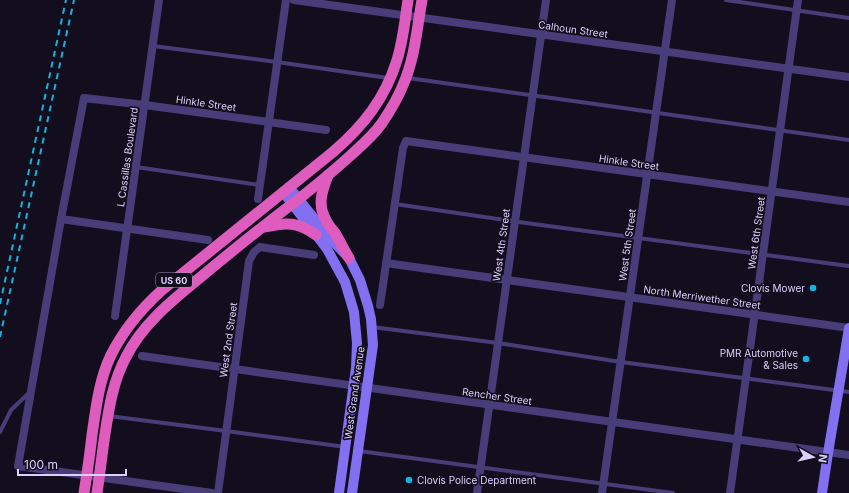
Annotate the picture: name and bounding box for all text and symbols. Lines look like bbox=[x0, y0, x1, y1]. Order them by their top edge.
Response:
street label: Calhoun Street bbox=[537, 18, 609, 40]
street label: Hinkle Street bbox=[175, 93, 238, 113]
street label: L Cassillas Boulevard bbox=[114, 106, 140, 208]
street label: Hinkle Street bbox=[598, 152, 661, 172]
street label: West 6th Street bbox=[745, 195, 767, 270]
street label: West 4th Street bbox=[490, 207, 512, 282]
street label: West 5th Street bbox=[616, 207, 638, 282]
road number: US 60 bbox=[156, 273, 192, 287]
place label: Clovis Mower bbox=[741, 282, 805, 294]
street label: North Merriwether Street bbox=[643, 283, 762, 311]
marker: Clovis Mower bbox=[808, 283, 818, 293]
street label: West 2nd Street bbox=[217, 301, 239, 378]
street label: West Grand Avenue bbox=[342, 346, 366, 440]
place label: PMR Automotive & Sales bbox=[720, 347, 798, 371]
marker: PMR Automotive & Sales bbox=[801, 354, 811, 364]
street label: Rencher Street bbox=[461, 385, 533, 407]
north arrow bbox=[793, 437, 833, 477]
scale bar bbox=[18, 451, 126, 477]
text: N bbox=[815, 453, 830, 464]
text: 100 m bbox=[24, 457, 58, 472]
place label: Clovis Police Department bbox=[417, 474, 537, 486]
marker: Clovis Police Department bbox=[404, 475, 414, 485]

